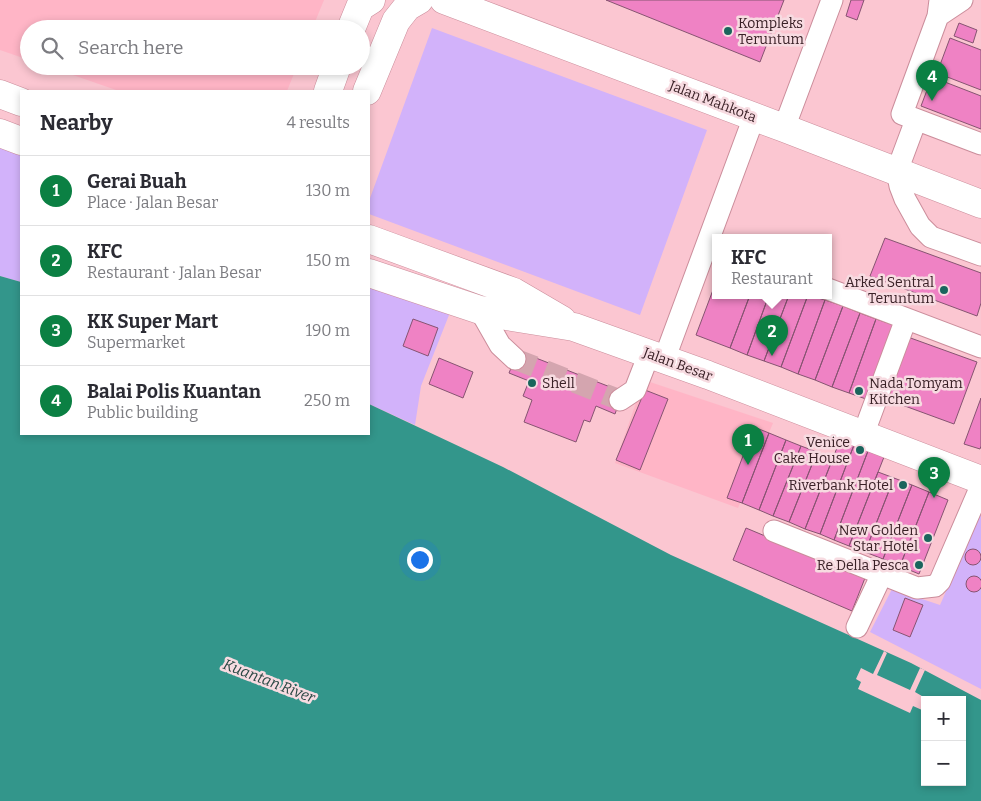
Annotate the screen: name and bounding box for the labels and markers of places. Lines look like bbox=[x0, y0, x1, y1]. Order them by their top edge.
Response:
place label: Kompleks Teruntum bbox=[738, 15, 805, 48]
marker: Kompleks Teruntum bbox=[722, 25, 734, 37]
pin: 4 bbox=[916, 60, 948, 101]
place label: Arked Sentral Teruntum bbox=[845, 274, 935, 307]
marker: Arked Sentral Teruntum bbox=[938, 284, 950, 296]
pin: 2 bbox=[756, 315, 788, 356]
place label: Shell bbox=[542, 375, 575, 392]
place label: Nada Tomyam Kitchen bbox=[869, 375, 963, 408]
marker: Shell bbox=[526, 377, 538, 389]
marker: Nada Tomyam Kitchen bbox=[853, 385, 865, 397]
pin: 1 bbox=[732, 424, 764, 465]
place label: Venice Cake House bbox=[774, 434, 850, 467]
marker: Venice Cake House bbox=[854, 444, 866, 456]
pin: 3 bbox=[918, 457, 950, 498]
place label: Riverbank Hotel bbox=[788, 477, 893, 494]
marker: Riverbank Hotel bbox=[897, 479, 909, 491]
place label: New Golden Star Hotel bbox=[839, 522, 918, 555]
marker: New Golden Star Hotel bbox=[922, 532, 934, 544]
place label: Re Della Pesca bbox=[817, 557, 909, 574]
marker: Re Della Pesca bbox=[913, 559, 925, 571]

